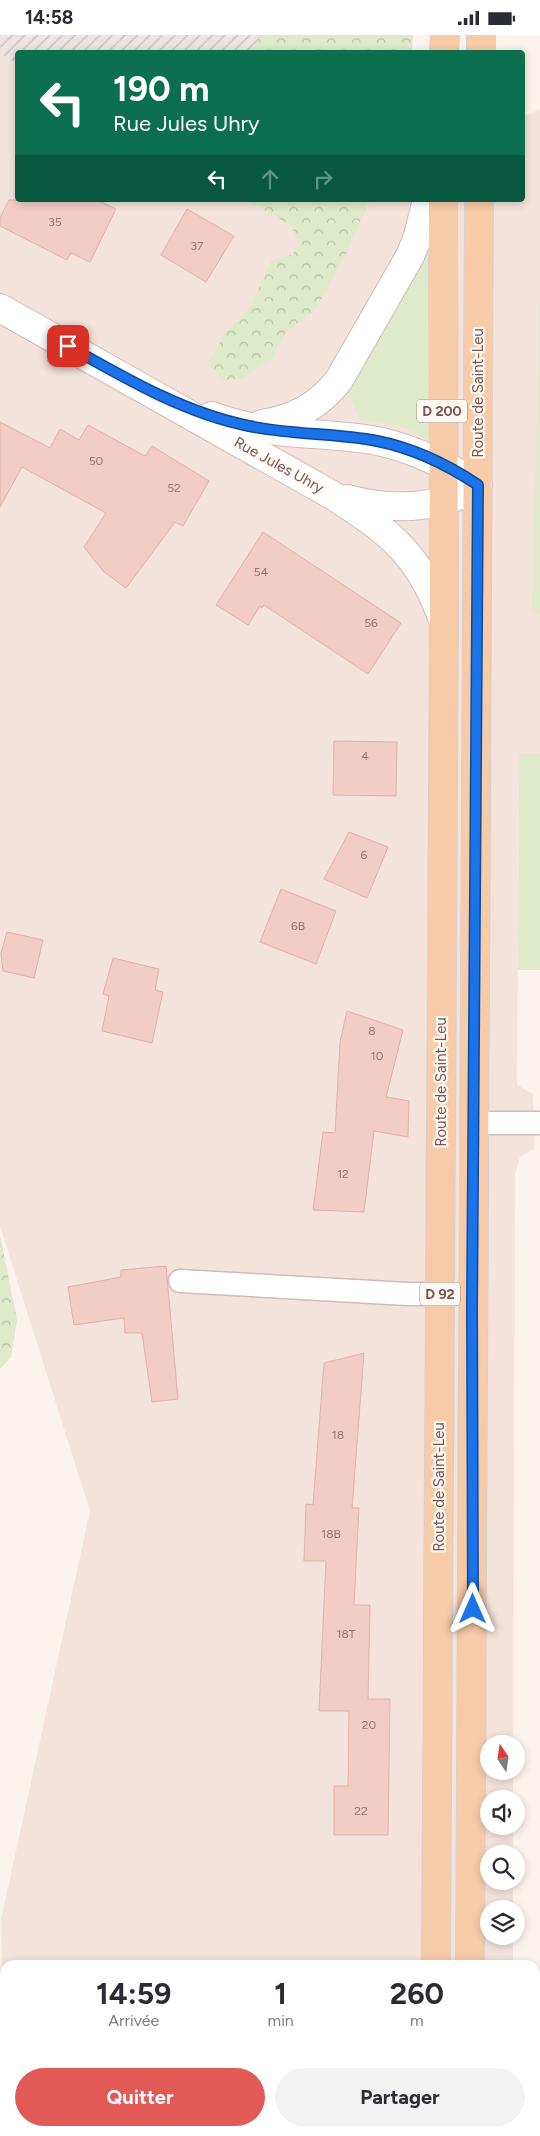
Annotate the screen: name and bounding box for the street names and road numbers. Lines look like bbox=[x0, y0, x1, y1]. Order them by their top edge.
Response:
street label: Route de Saint-Leu bbox=[469, 328, 487, 458]
road number: D 200 bbox=[417, 399, 467, 423]
street label: Rue Jules Uhry bbox=[231, 433, 327, 497]
street label: Route de Saint-Leu bbox=[432, 1017, 450, 1147]
road number: D 92 bbox=[420, 1283, 460, 1305]
street label: Route de Saint-Leu bbox=[430, 1422, 448, 1552]

